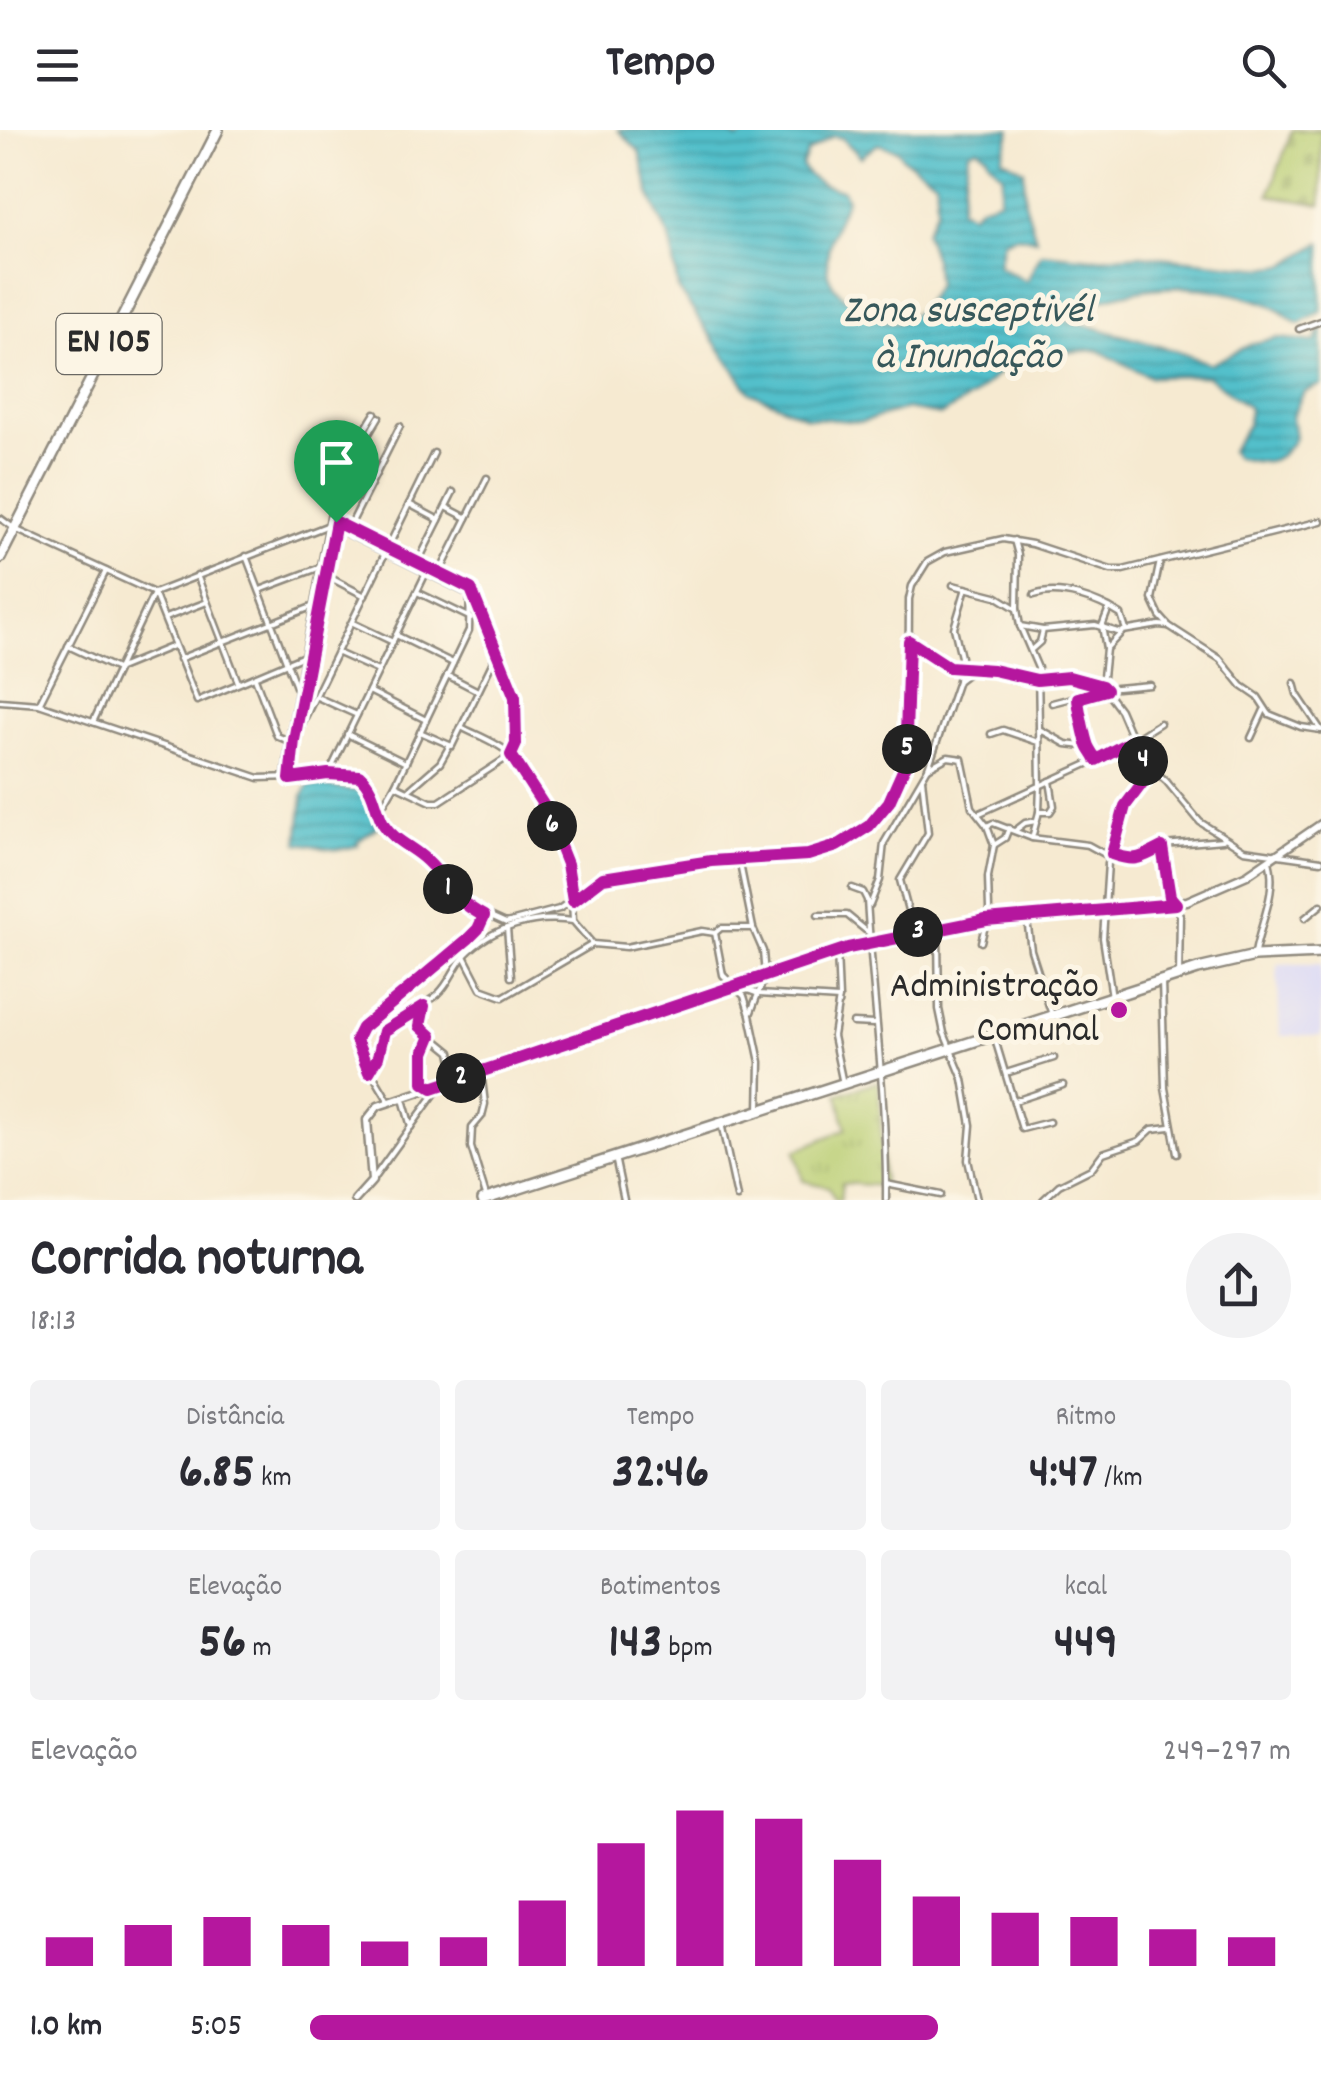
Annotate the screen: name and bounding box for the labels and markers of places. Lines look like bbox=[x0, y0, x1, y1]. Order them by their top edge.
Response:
pin bbox=[294, 420, 379, 523]
pin: 5 bbox=[882, 724, 932, 774]
pin: 4 bbox=[1118, 736, 1168, 786]
pin: 6 bbox=[527, 801, 577, 851]
pin: 1 bbox=[423, 864, 473, 914]
pin: 3 bbox=[893, 907, 943, 957]
place label: Administração Comunal bbox=[890, 961, 1099, 1060]
marker: Administração Comunal bbox=[1108, 999, 1130, 1021]
pin: 2 bbox=[436, 1053, 486, 1103]

